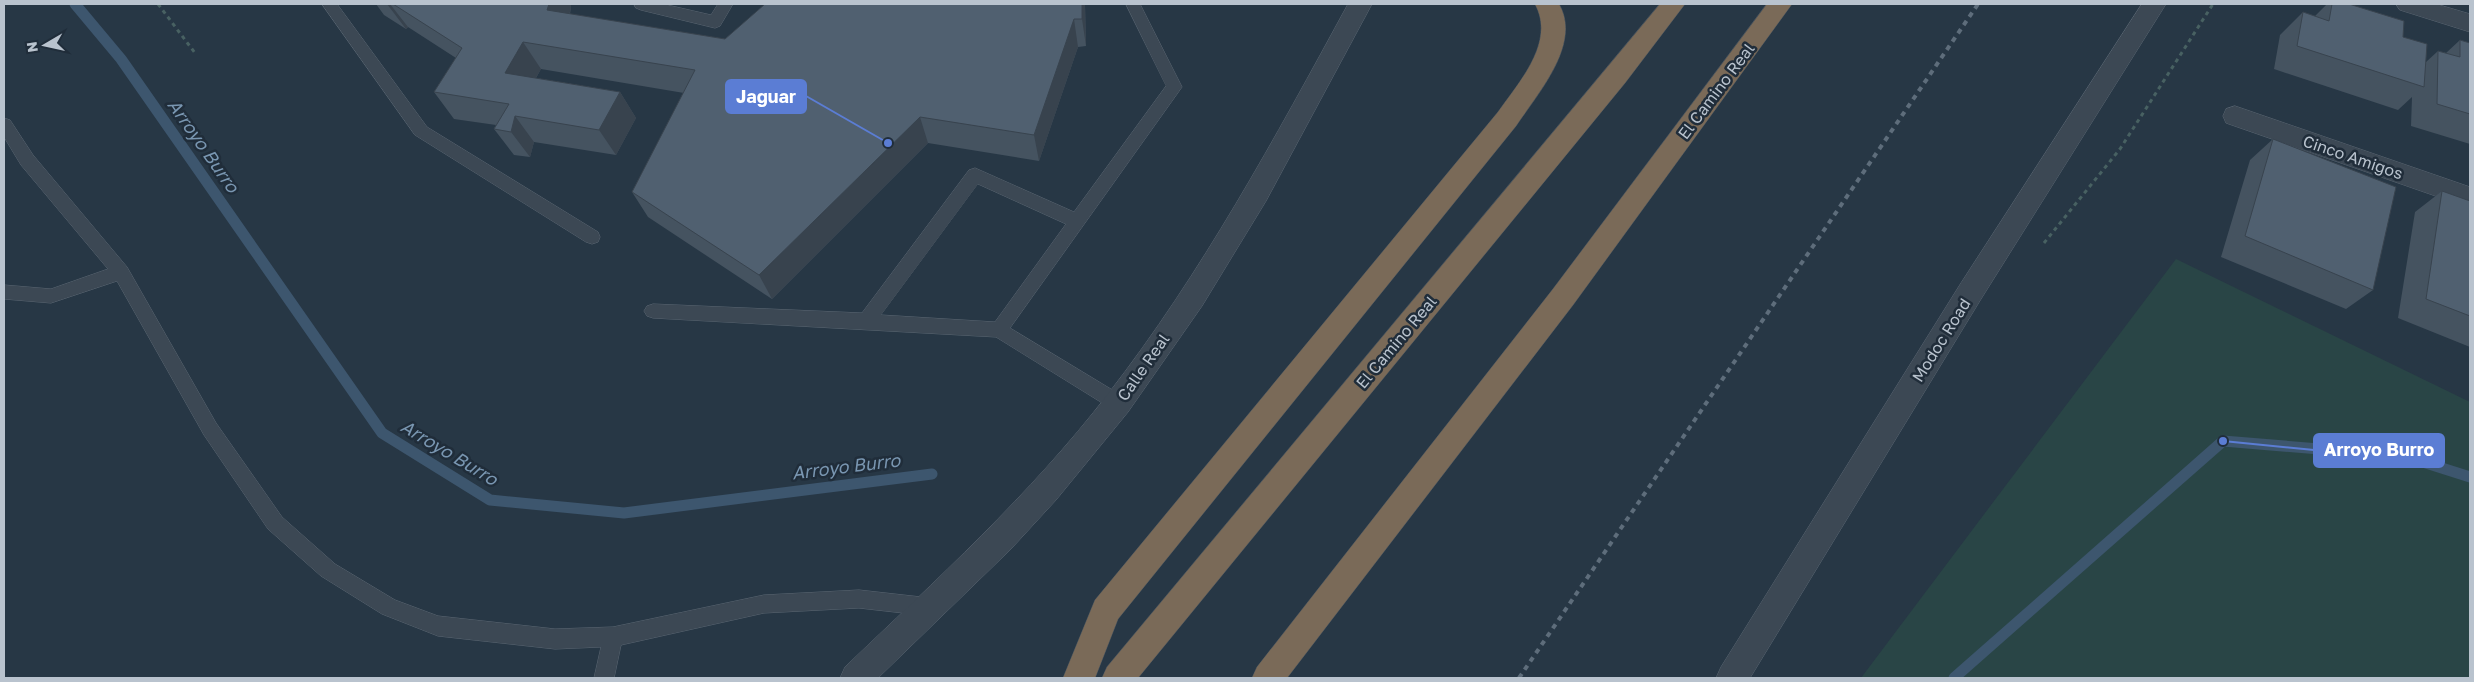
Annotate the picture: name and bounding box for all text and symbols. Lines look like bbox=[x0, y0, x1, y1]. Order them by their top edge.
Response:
north arrow bbox=[20, 20, 70, 70]
street label: El Camino Real bbox=[1673, 39, 1759, 143]
text: N bbox=[22, 41, 41, 54]
callout: Jaguar bbox=[726, 80, 806, 113]
text: Jaguar bbox=[736, 85, 796, 107]
water label: Arroyo Burro bbox=[164, 94, 245, 197]
street label: Cinco Amigos bbox=[2300, 131, 2406, 183]
street label: El Camino Real bbox=[1351, 292, 1441, 392]
street label: Modoc Road bbox=[1907, 295, 1975, 385]
street label: Calle Real bbox=[1113, 330, 1173, 404]
water label: Arroyo Burro bbox=[397, 415, 503, 490]
callout: Arroyo Burro bbox=[2314, 434, 2444, 467]
text: Arroyo Burro bbox=[2324, 438, 2435, 460]
water label: Arroyo Burro bbox=[790, 448, 902, 484]

